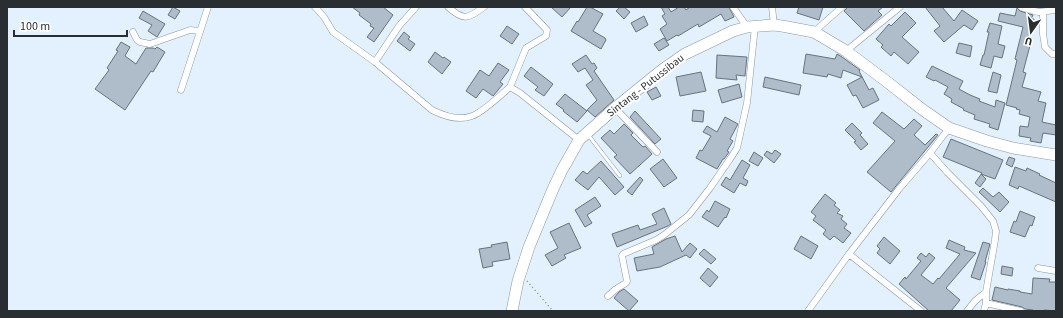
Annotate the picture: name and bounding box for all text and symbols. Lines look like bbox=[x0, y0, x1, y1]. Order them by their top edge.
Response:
scale bar bbox=[14, 12, 127, 38]
north arrow bbox=[1011, 12, 1051, 52]
text: 100 m bbox=[20, 18, 50, 35]
text: U bbox=[1023, 33, 1034, 49]
street label: Sintang - Putussibau bbox=[604, 50, 687, 120]

